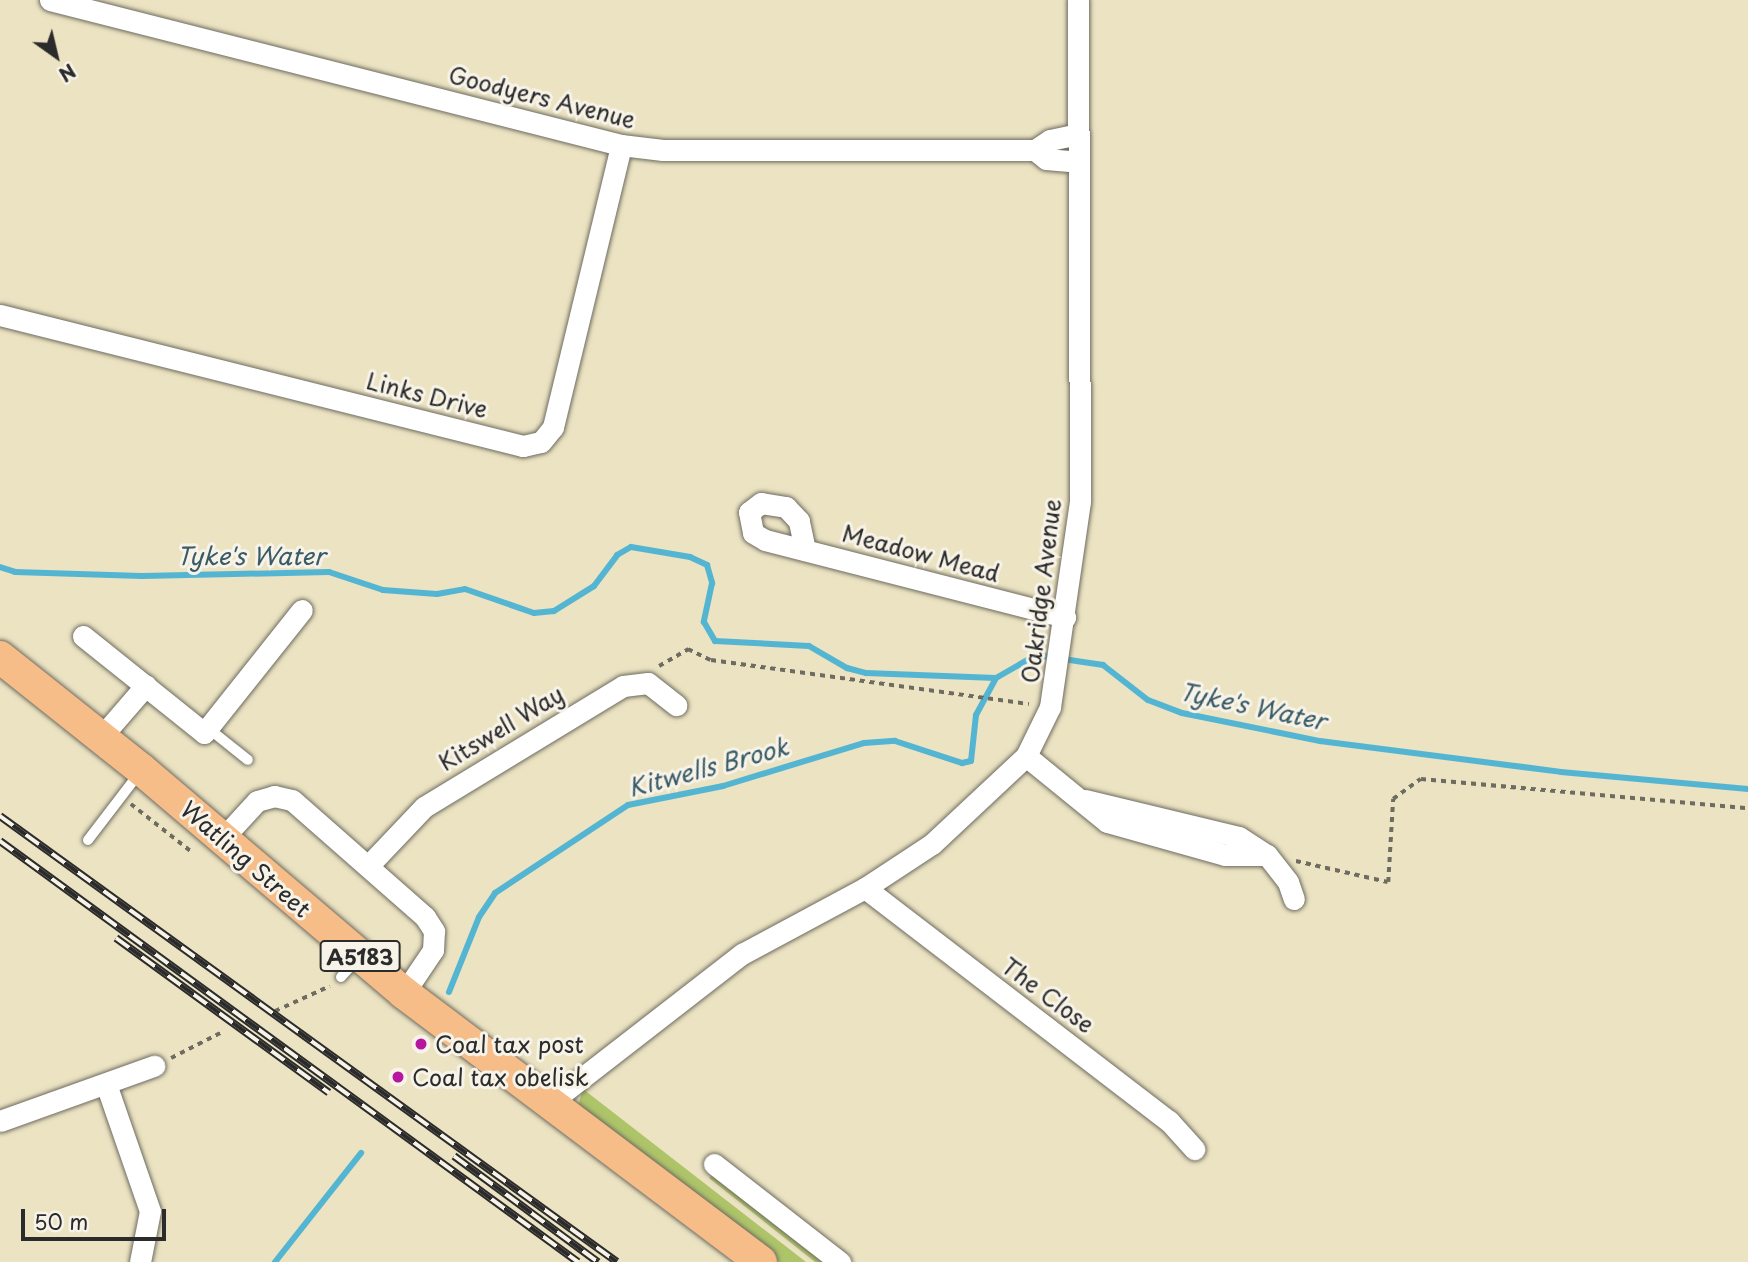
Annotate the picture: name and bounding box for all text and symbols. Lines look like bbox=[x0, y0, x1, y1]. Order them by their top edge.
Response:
north arrow bbox=[21, 21, 91, 91]
text: N bbox=[54, 58, 82, 89]
street label: Goodyers Avenue bbox=[447, 61, 637, 133]
street label: Links Drive bbox=[363, 367, 491, 423]
street label: Oakridge Avenue bbox=[1016, 497, 1066, 685]
street label: Meadow Mead bbox=[840, 519, 1002, 587]
water label: Tyke's Water bbox=[177, 542, 325, 570]
water label: Tyke's Water bbox=[1177, 676, 1329, 736]
street label: Kitswell Way bbox=[433, 680, 569, 776]
water label: Kitwells Brook bbox=[623, 731, 793, 803]
street label: Watling Street bbox=[176, 795, 316, 923]
road number: A5183 bbox=[318, 939, 402, 974]
street label: The Close bbox=[997, 952, 1099, 1038]
place label: Coal tax post bbox=[435, 1030, 583, 1058]
marker: Coal tax post bbox=[413, 1036, 429, 1052]
place label: Coal tax obelisk bbox=[412, 1063, 589, 1091]
marker: Coal tax obelisk bbox=[390, 1069, 406, 1085]
scale bar bbox=[24, 1196, 170, 1240]
text: 50 m bbox=[34, 1205, 88, 1237]

